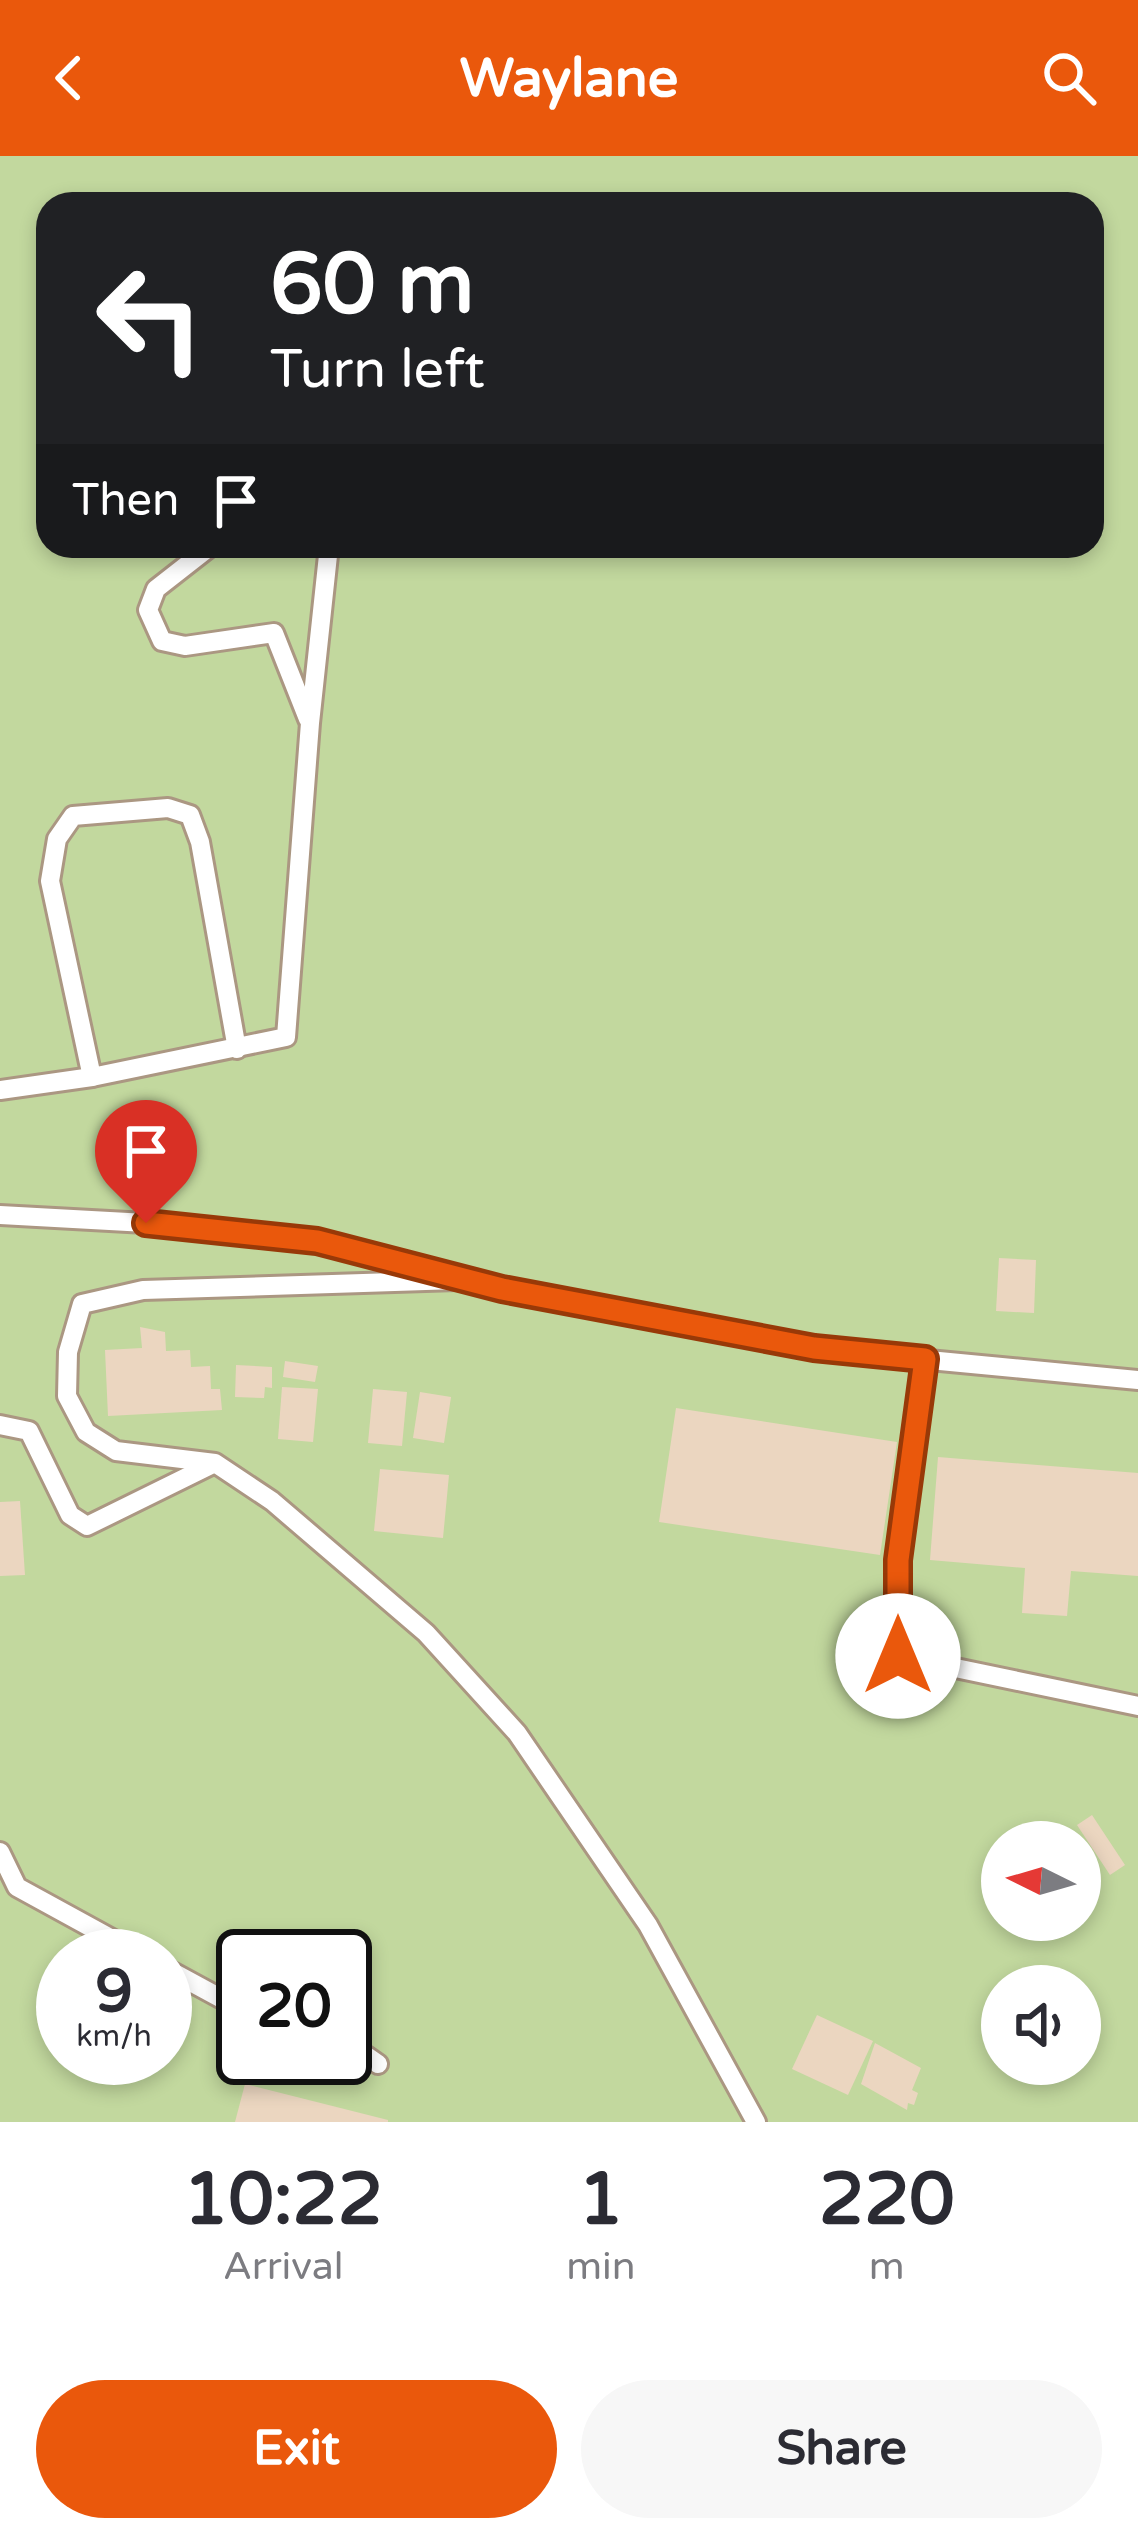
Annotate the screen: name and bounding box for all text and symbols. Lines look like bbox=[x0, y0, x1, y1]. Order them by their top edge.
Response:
icon: back bbox=[36, 45, 102, 111]
icon: search bbox=[1036, 45, 1102, 111]
text: Waylane bbox=[460, 46, 678, 111]
text: 60 m bbox=[270, 235, 474, 336]
icon: left bbox=[72, 240, 228, 396]
text: Turn left bbox=[270, 337, 485, 402]
icon: arrive bbox=[203, 468, 269, 534]
text: Then bbox=[72, 474, 179, 528]
pin bbox=[95, 1100, 197, 1223]
icon: arrive bbox=[113, 1118, 179, 1184]
position arrow bbox=[835, 1593, 961, 1719]
north arrow bbox=[981, 1821, 1101, 1941]
map controls bbox=[981, 1821, 1101, 2085]
speed limit sign: 20 bbox=[216, 1929, 372, 2085]
text: 9 bbox=[95, 1956, 133, 2028]
button: sound bbox=[981, 1965, 1101, 2085]
text: km/h bbox=[76, 2018, 152, 2055]
text: 10:22 bbox=[183, 2157, 383, 2244]
text: 1 bbox=[578, 2157, 624, 2244]
text: 220 bbox=[819, 2157, 955, 2244]
text: Arrival bbox=[223, 2243, 343, 2290]
text: min bbox=[566, 2243, 636, 2290]
text: m bbox=[869, 2243, 905, 2290]
button: Exit bbox=[36, 2380, 557, 2518]
button: Share bbox=[581, 2380, 1102, 2518]

